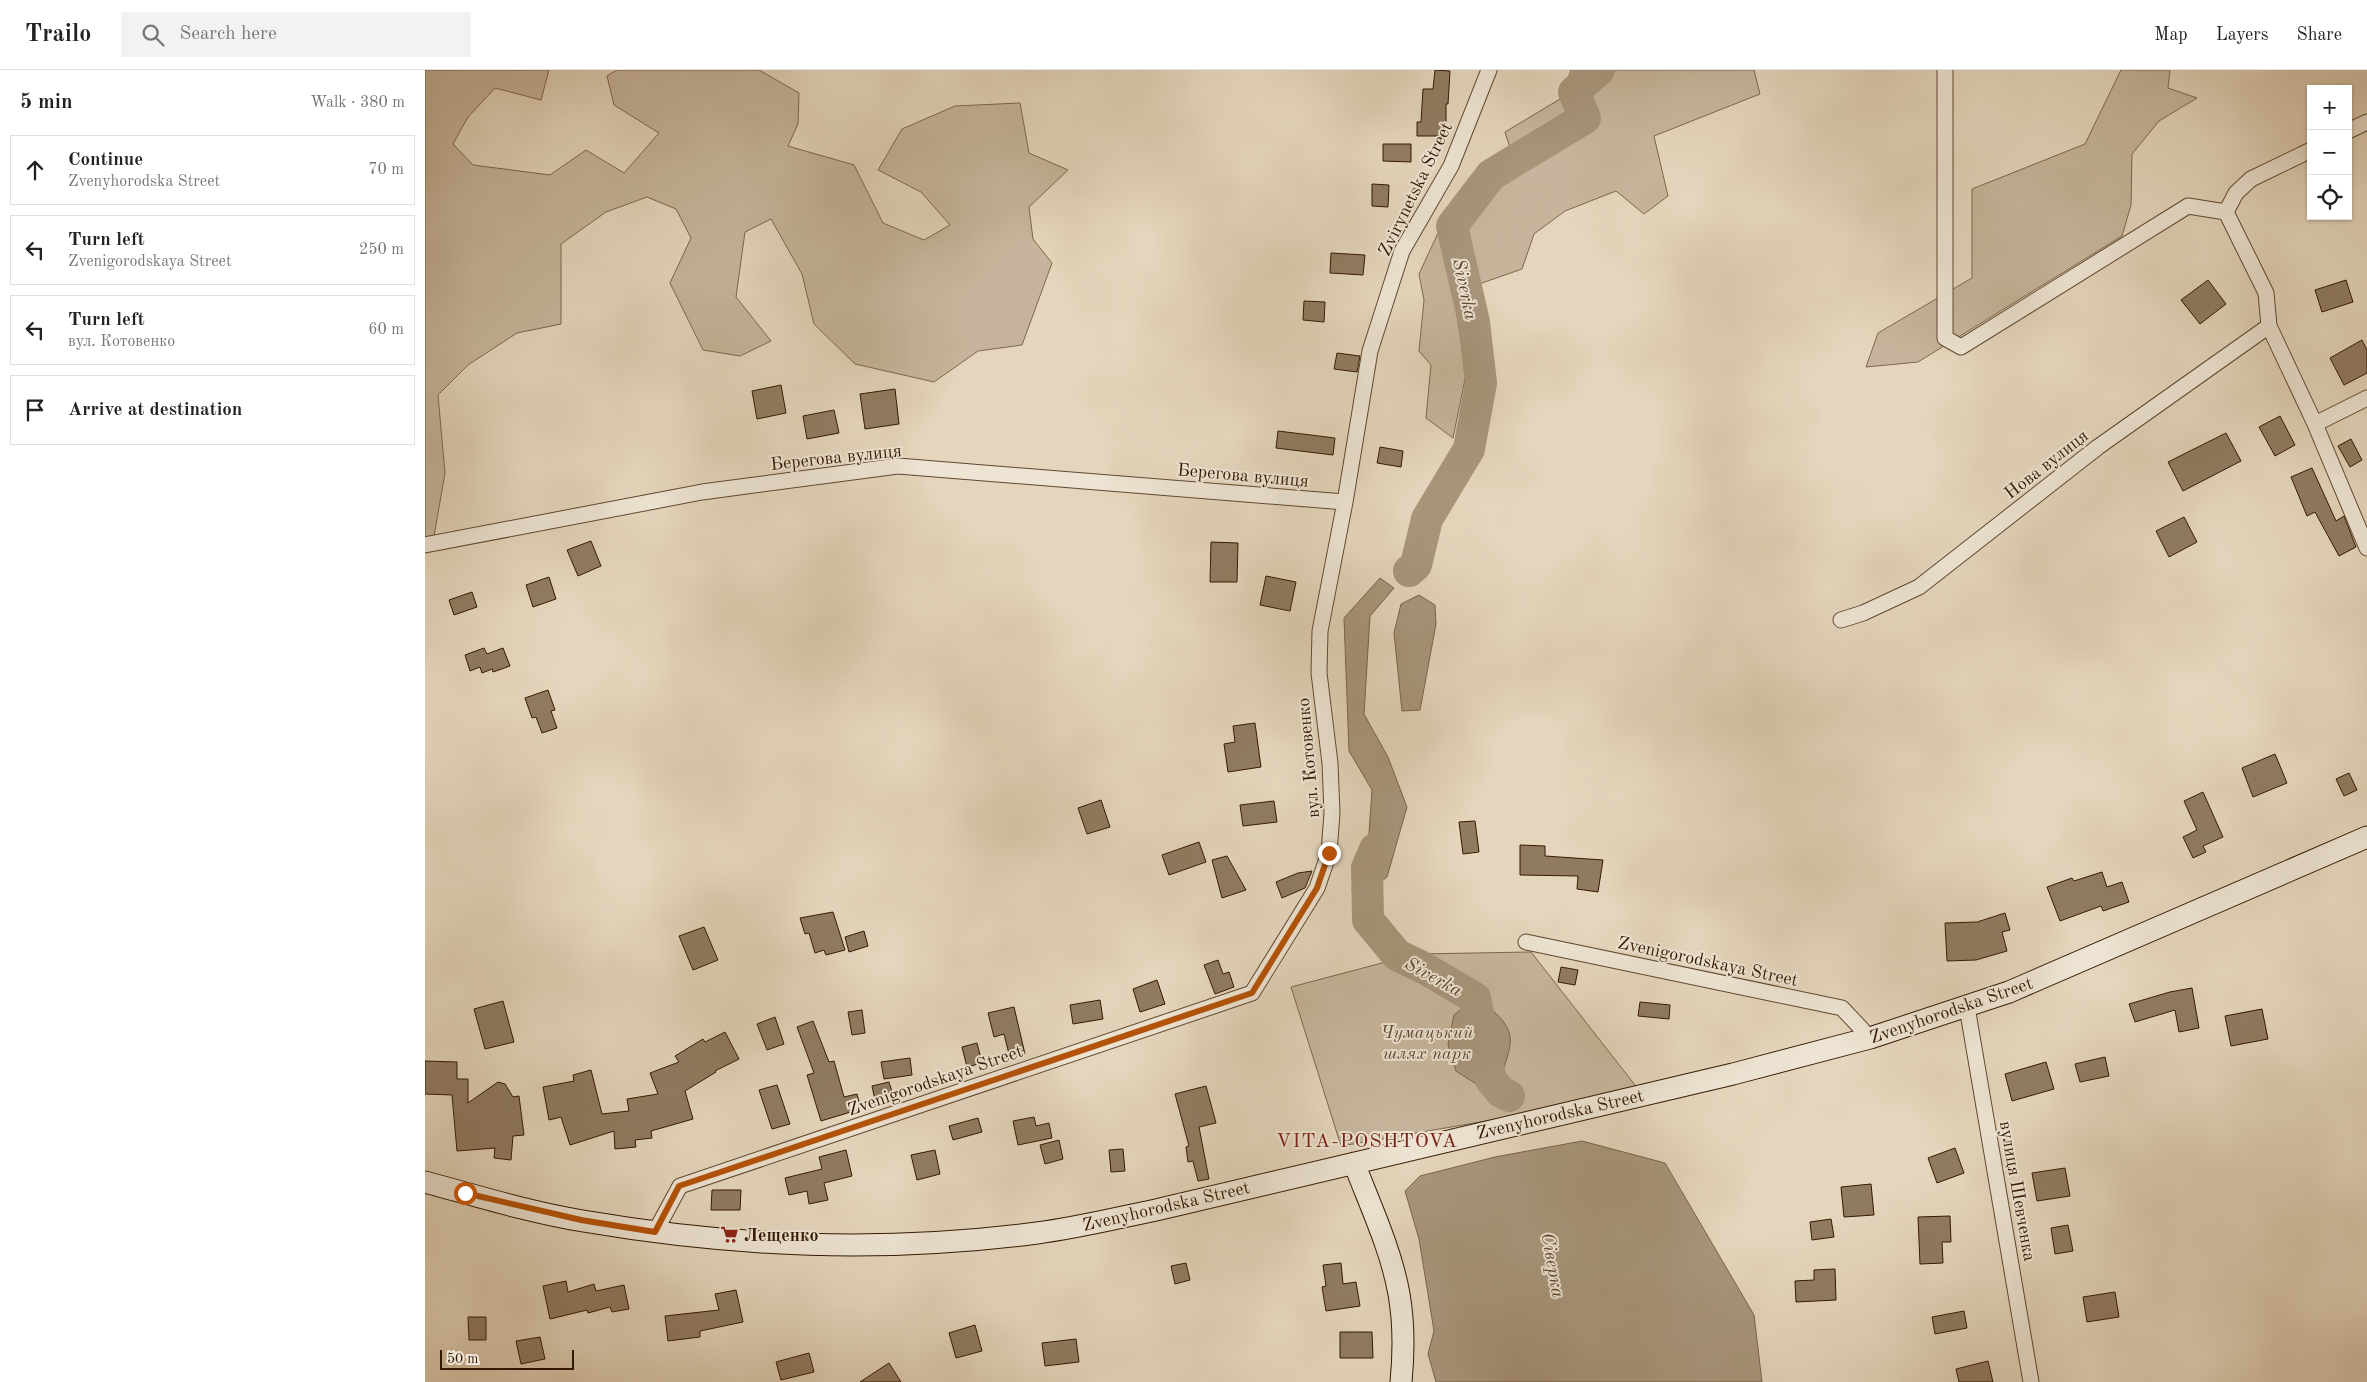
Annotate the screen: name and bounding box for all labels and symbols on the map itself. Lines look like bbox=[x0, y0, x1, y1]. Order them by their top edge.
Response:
street label: Zvirynetska Street bbox=[1376, 120, 1456, 259]
water label: Siverka bbox=[1448, 257, 1479, 322]
street label: Нова вулиця bbox=[2001, 427, 2092, 503]
street label: Берегова вулиця bbox=[769, 442, 903, 474]
street label: Берегова вулиця bbox=[1176, 461, 1310, 491]
street label: вул. Котовенко bbox=[1295, 697, 1323, 819]
route end bbox=[1318, 842, 1341, 865]
street label: Zvenigorodskaya Street bbox=[1616, 934, 1800, 990]
water label: Siverka bbox=[1401, 955, 1465, 1002]
street label: Zvenyhorodska Street bbox=[1867, 975, 2035, 1047]
park label: Чумацький шлях парк bbox=[1381, 1024, 1473, 1063]
street label: Zvenigorodskaya Street bbox=[845, 1042, 1025, 1119]
street label: Zvenyhorodska Street bbox=[1475, 1087, 1646, 1143]
street label: вулиця Шевченка bbox=[1996, 1120, 2038, 1263]
district label: VITA-POSHTOVA bbox=[1276, 1132, 1458, 1152]
street label: Zvenyhorodska Street bbox=[1081, 1179, 1252, 1235]
route start bbox=[454, 1182, 477, 1205]
supermarket icon: Лещенко bbox=[720, 1225, 740, 1245]
place label: Лещенко bbox=[744, 1227, 818, 1245]
water label: Сіверка bbox=[1536, 1231, 1567, 1299]
scale bar bbox=[440, 1347, 574, 1370]

